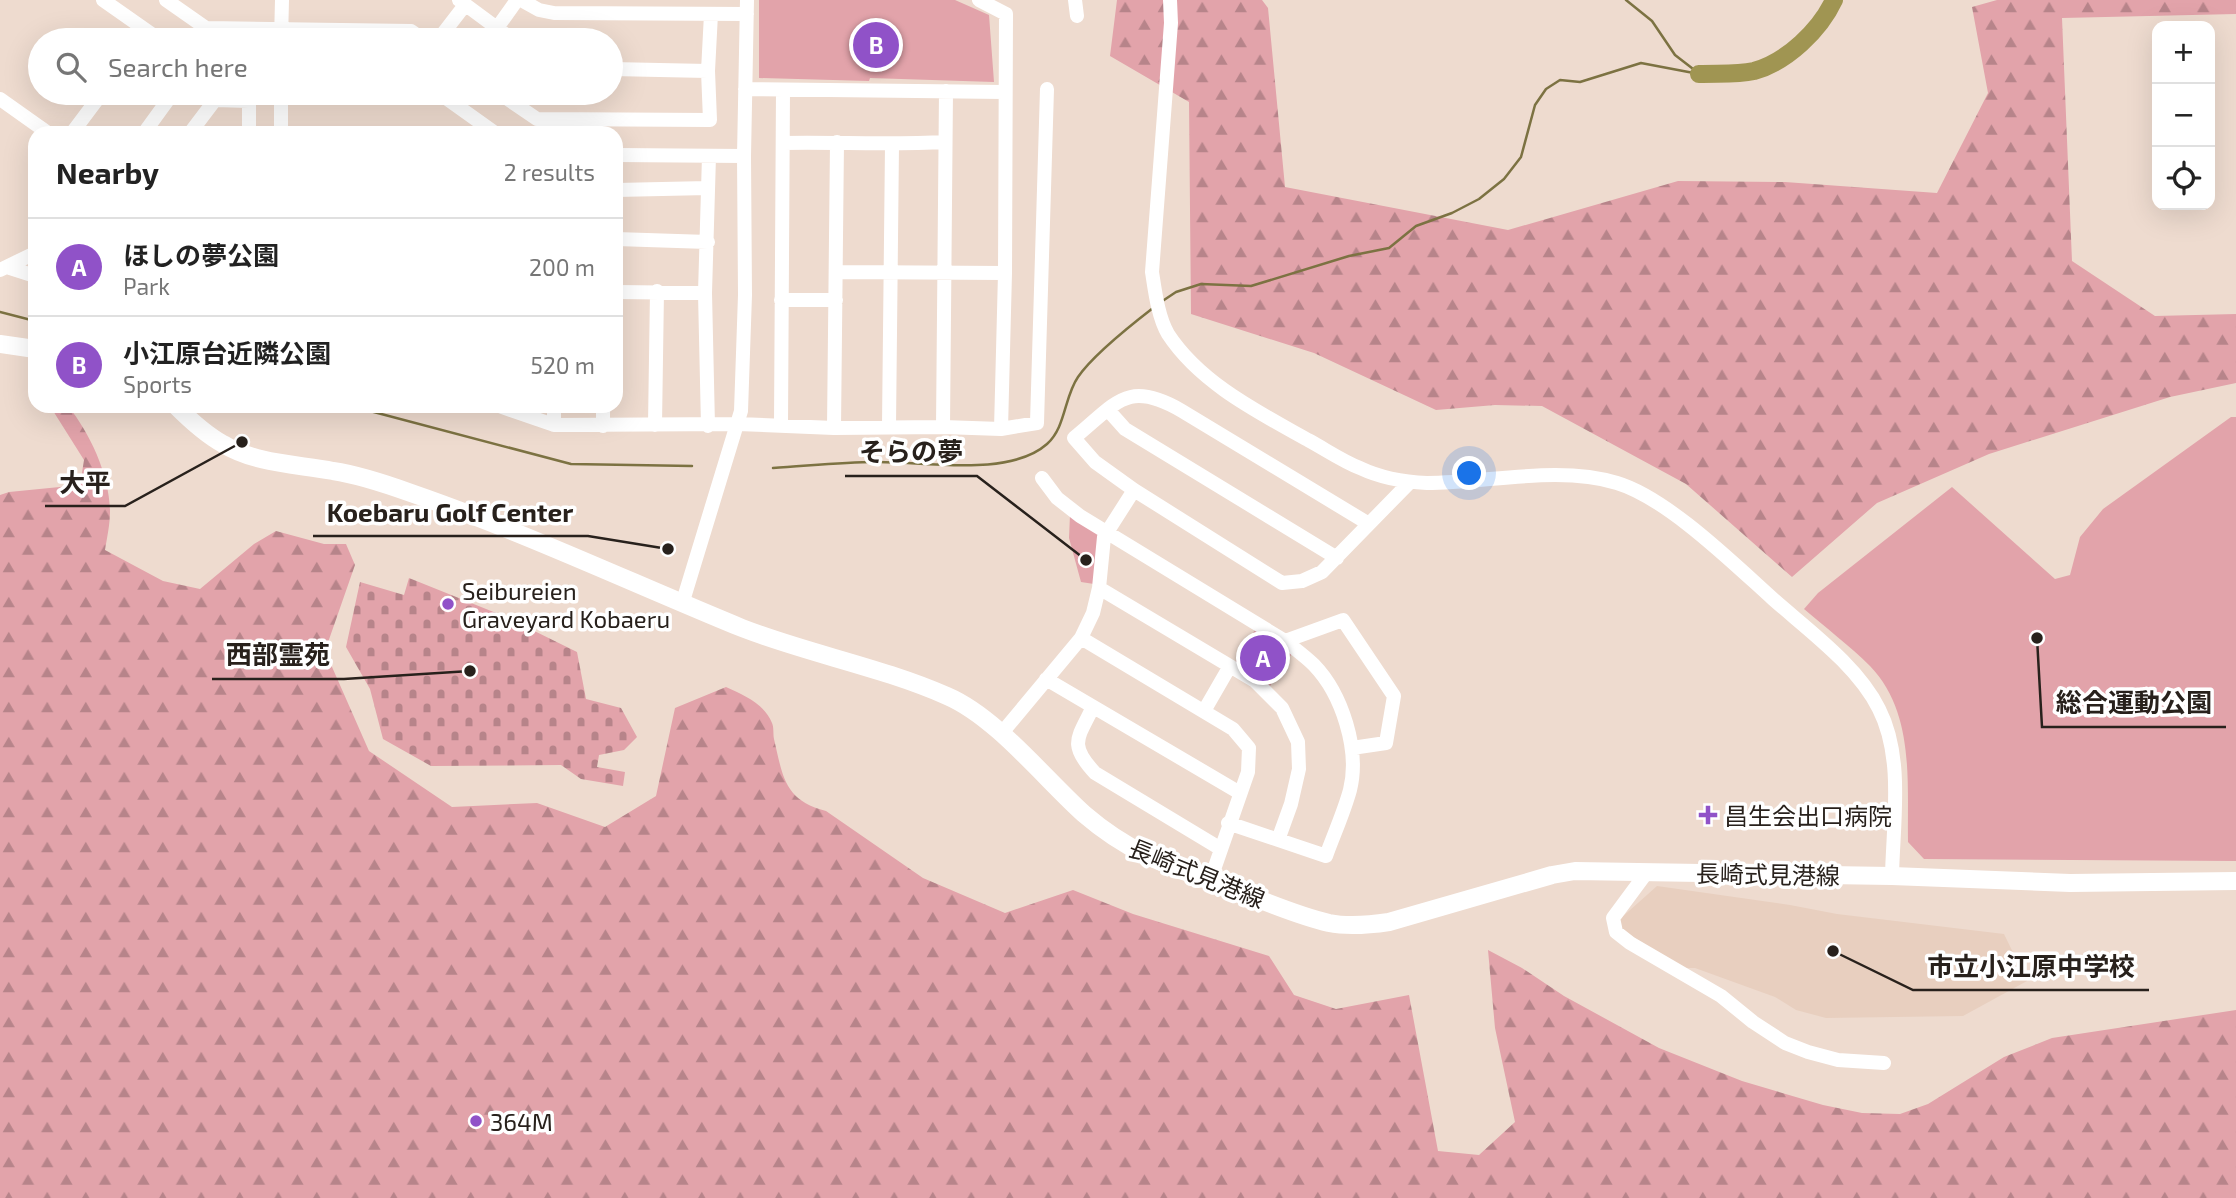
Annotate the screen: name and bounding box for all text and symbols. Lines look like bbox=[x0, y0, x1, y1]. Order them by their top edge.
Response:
pin: B bbox=[853, 19, 899, 71]
map controls bbox=[2152, 21, 2215, 210]
button: + bbox=[2152, 21, 2215, 84]
search box bbox=[28, 28, 623, 105]
icon: search bbox=[52, 48, 90, 86]
text: Search here bbox=[108, 51, 248, 82]
button: − bbox=[2152, 84, 2215, 147]
button: locate bbox=[2152, 147, 2215, 210]
text: Nearby bbox=[56, 154, 159, 190]
text: 2 results bbox=[504, 158, 595, 186]
text: ほしの夢公園 bbox=[123, 239, 279, 270]
text: A bbox=[71, 253, 87, 281]
text: 200 m bbox=[529, 253, 595, 281]
text: Park bbox=[123, 272, 170, 300]
text: 小江原台近隣公園 bbox=[123, 337, 331, 368]
text: B bbox=[72, 351, 86, 379]
text: 520 m bbox=[531, 351, 595, 379]
text: Sports bbox=[123, 370, 192, 398]
callout: そらの夢 bbox=[845, 429, 977, 476]
text: そらの夢 bbox=[859, 435, 963, 466]
your location bbox=[1452, 456, 1486, 490]
callout: 大平 bbox=[45, 459, 125, 506]
text: 大平 bbox=[59, 466, 111, 497]
callout: Koebaru Golf Center bbox=[313, 489, 588, 536]
text: Koebaru Golf Center bbox=[327, 496, 573, 527]
place label: Seibureien Graveyard Kobaeru bbox=[462, 576, 670, 633]
marker: Seibureien Graveyard Kobaeru bbox=[440, 596, 456, 612]
callout: 西部霊苑 bbox=[212, 632, 344, 679]
pin: A bbox=[1240, 632, 1286, 684]
text: 西部霊苑 bbox=[226, 638, 330, 669]
callout: 総合運動公園 bbox=[2042, 680, 2226, 727]
text: 総合運動公園 bbox=[2056, 686, 2212, 717]
place label: 昌生会出口病院 bbox=[1724, 801, 1892, 830]
marker: 昌生会出口病院 bbox=[1698, 805, 1718, 825]
street label: 長崎式見港線 bbox=[1125, 833, 1269, 913]
street label: 長崎式見港線 bbox=[1696, 858, 1840, 890]
callout: 市立小江原中学校 bbox=[1913, 943, 2149, 990]
text: 市立小江原中学校 bbox=[1927, 950, 2135, 981]
place label: 364M bbox=[490, 1107, 553, 1136]
marker: 364M bbox=[468, 1113, 484, 1129]

